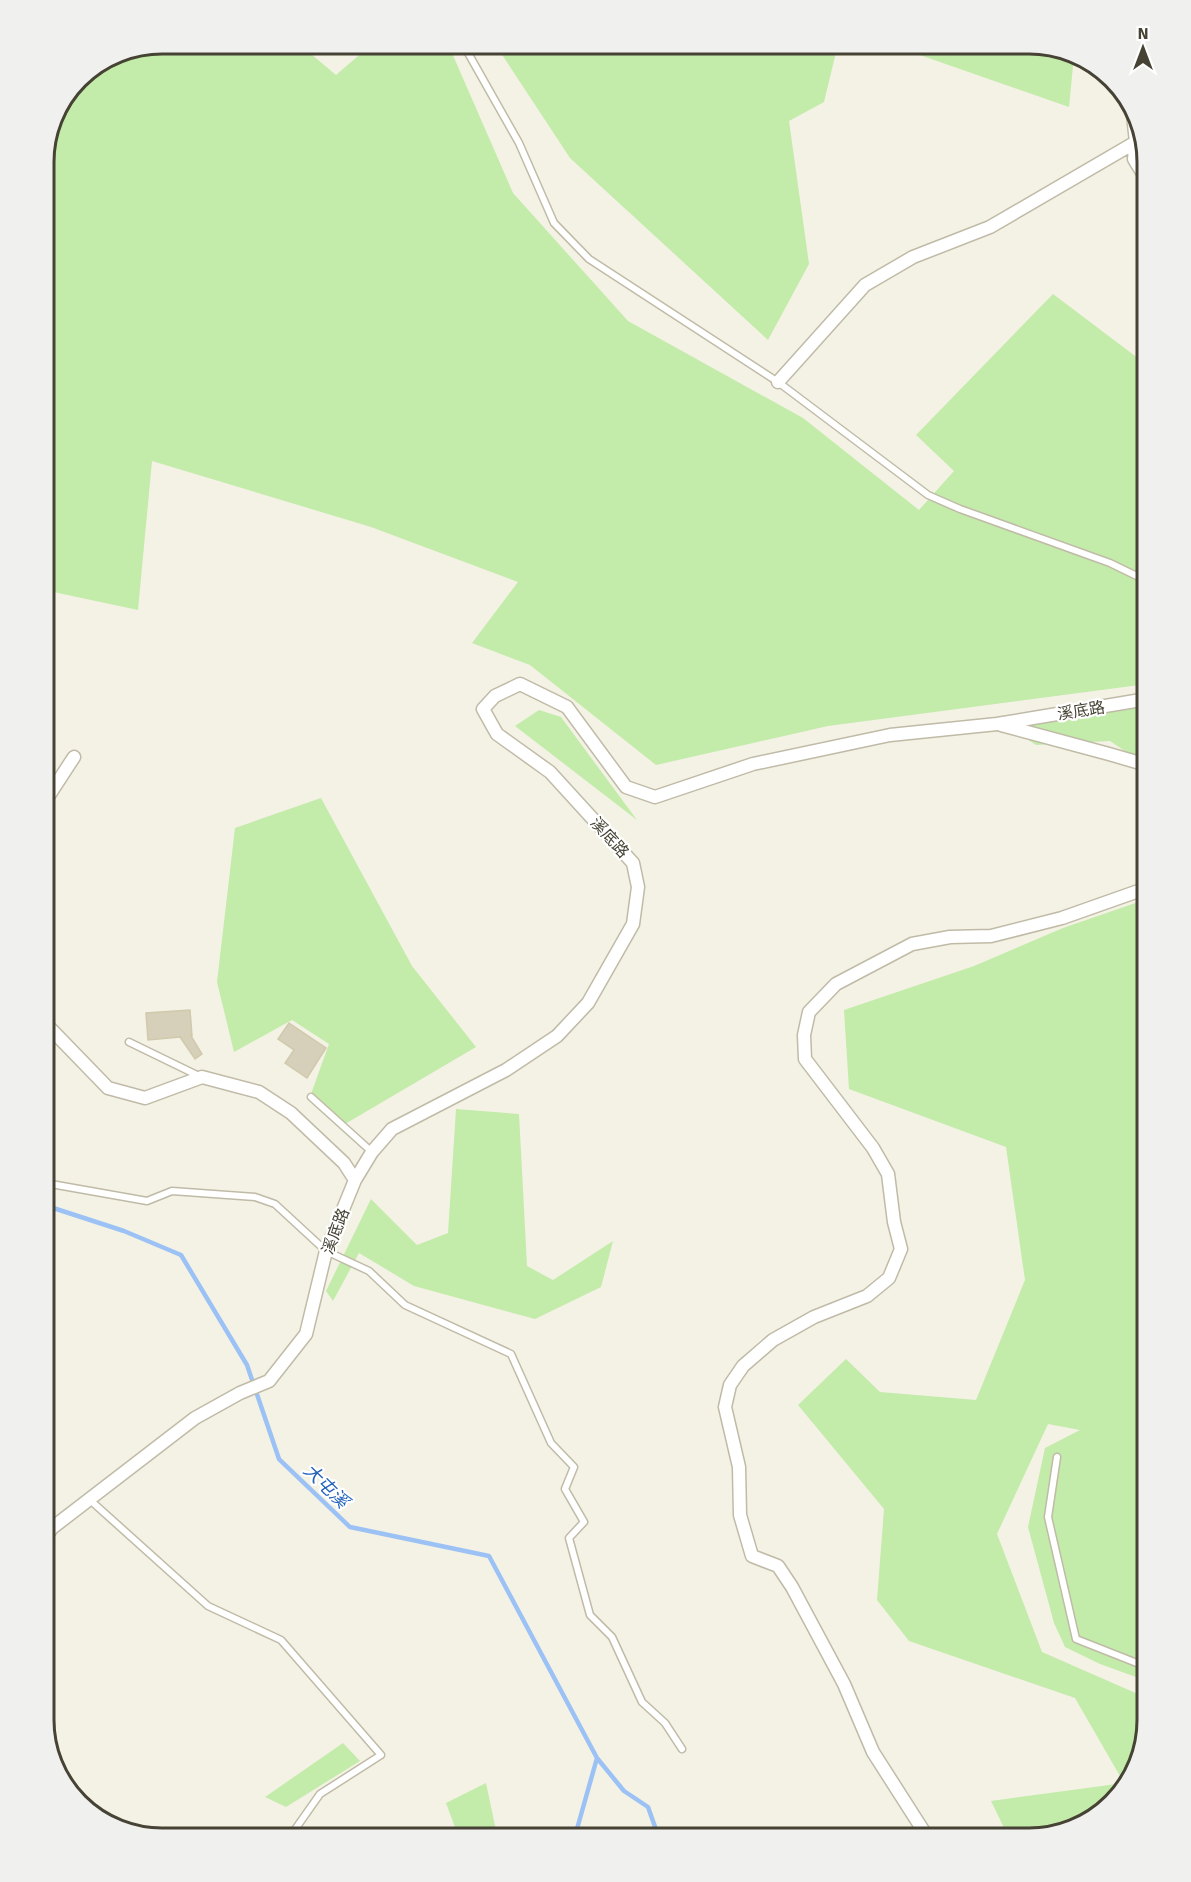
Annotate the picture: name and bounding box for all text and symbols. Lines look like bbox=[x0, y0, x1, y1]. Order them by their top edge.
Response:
north arrow bbox=[1113, 18, 1173, 78]
text: N bbox=[1137, 24, 1149, 44]
street label: 溪底路 bbox=[1056, 697, 1106, 725]
street label: 溪底路 bbox=[586, 813, 633, 862]
street label: 溪底路 bbox=[318, 1205, 354, 1257]
water label: 大屯溪 bbox=[299, 1459, 355, 1515]

